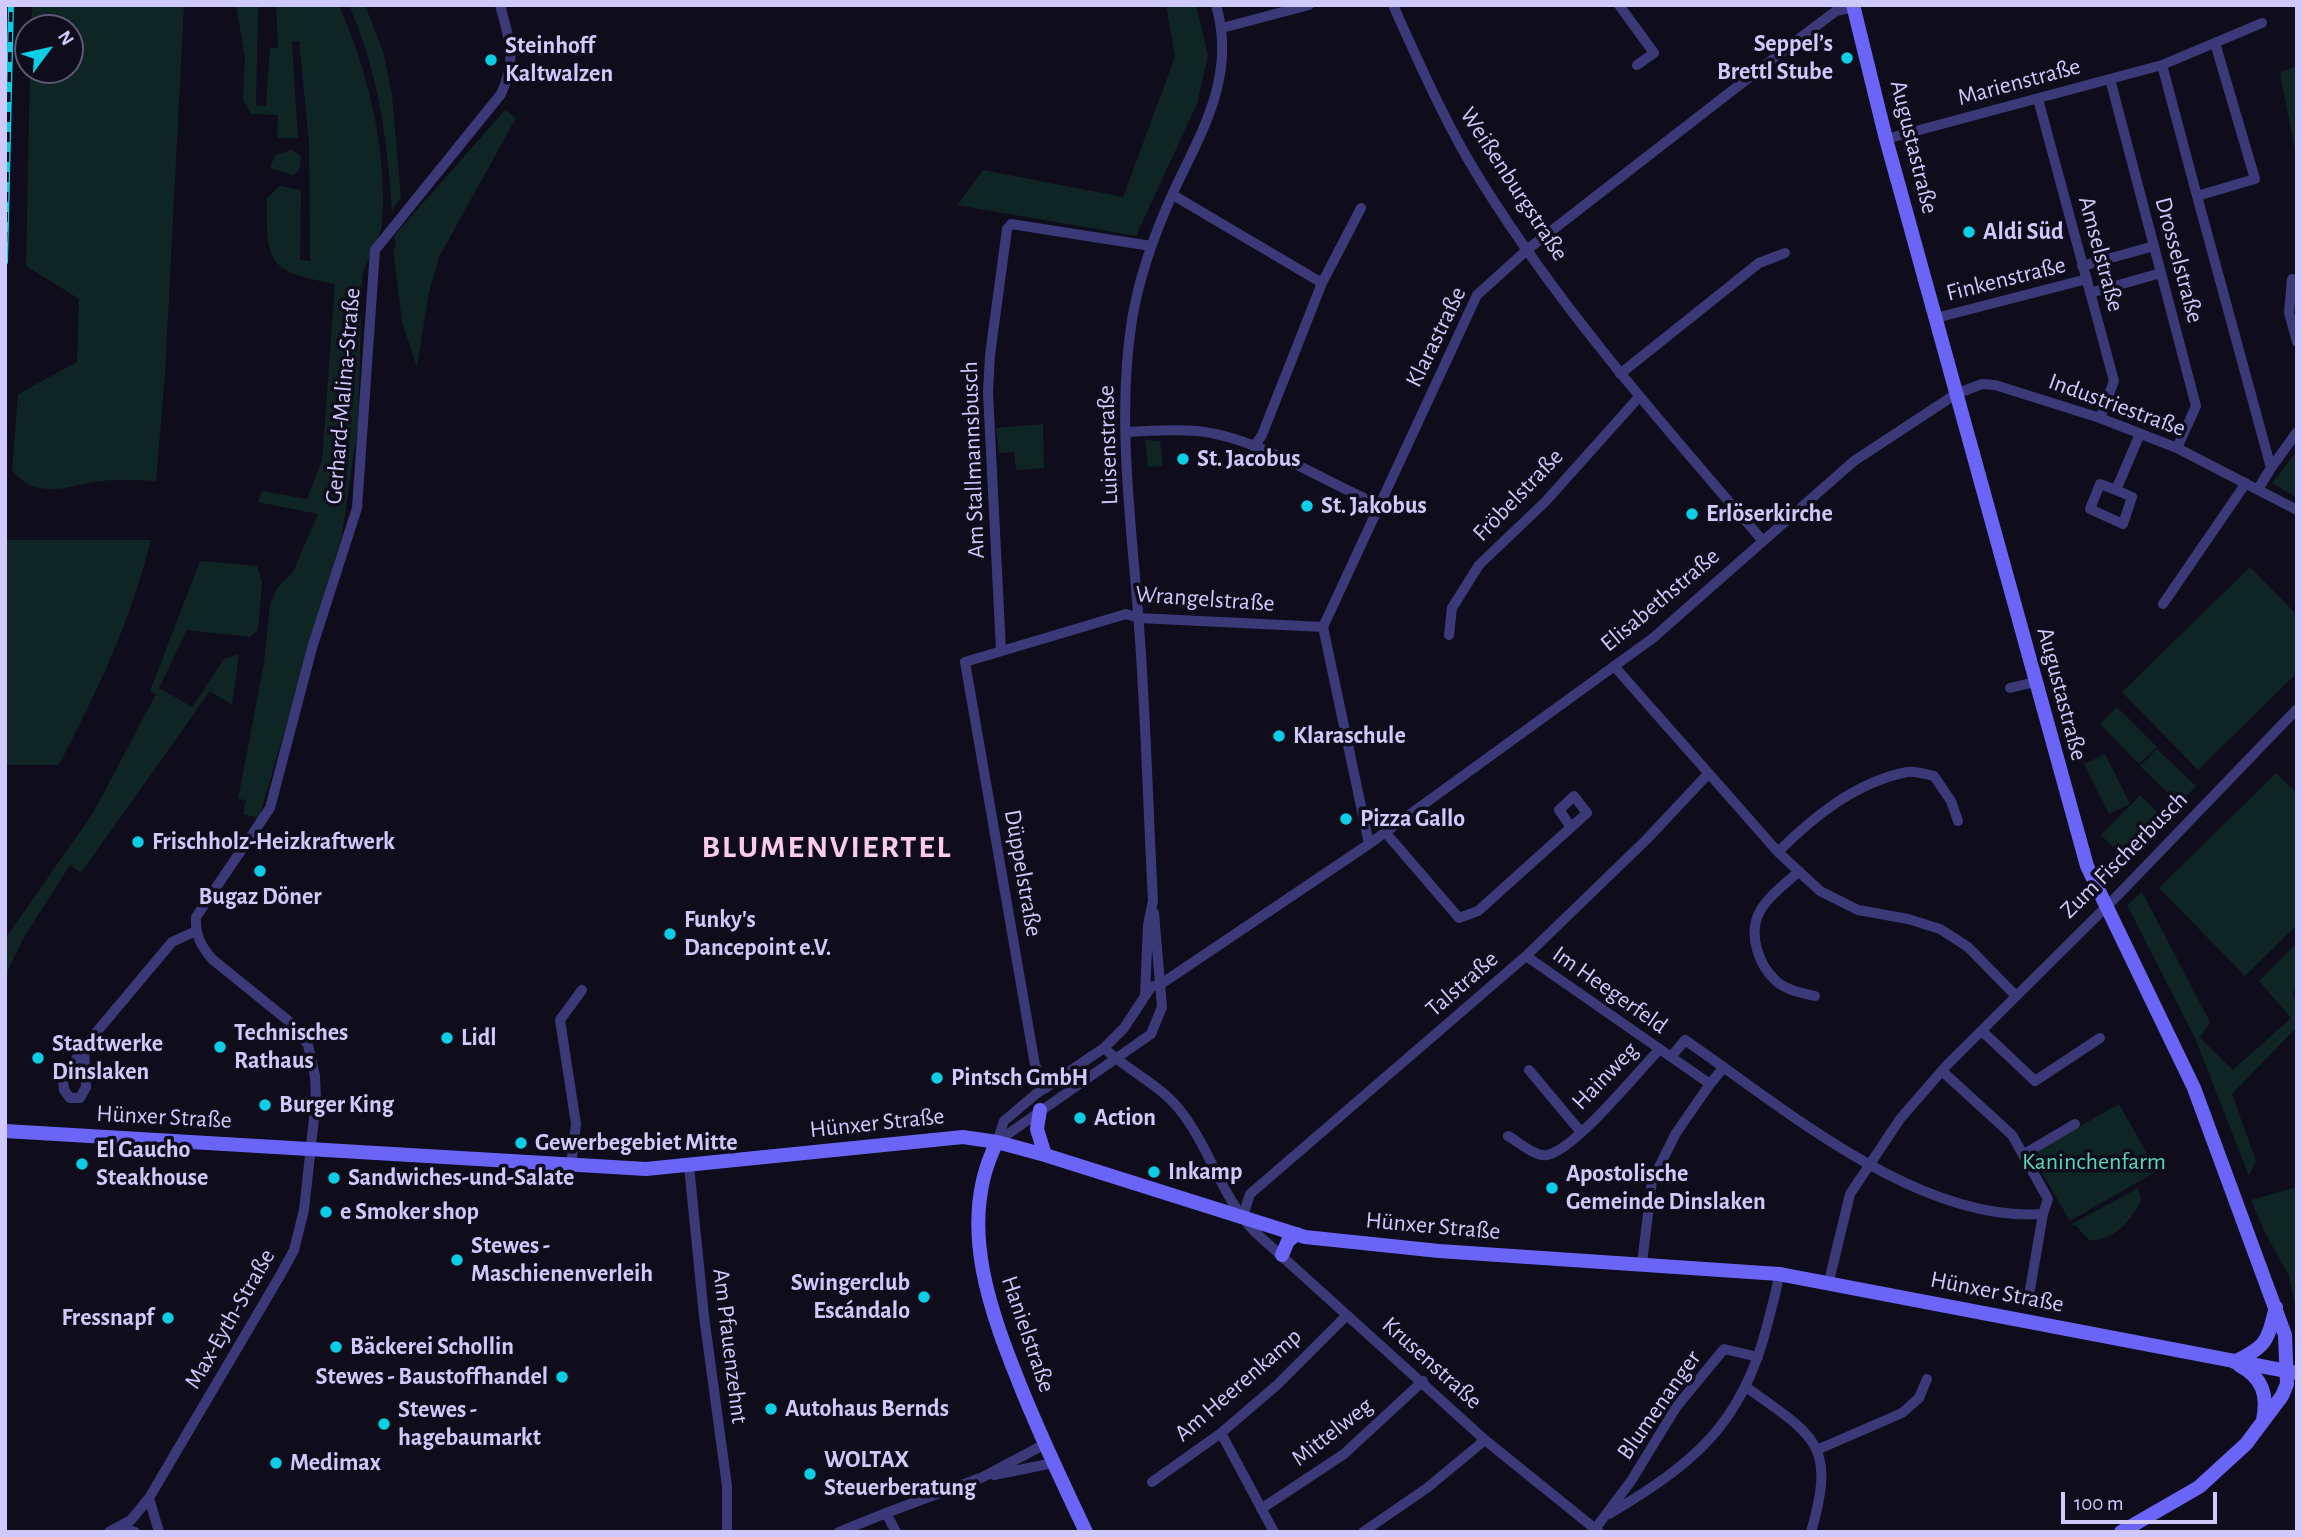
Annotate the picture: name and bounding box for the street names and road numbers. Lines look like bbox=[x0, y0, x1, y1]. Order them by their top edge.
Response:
street label: Marienstraße bbox=[1954, 52, 2084, 112]
street label: Augustastraße bbox=[1883, 77, 1945, 217]
street label: Weißenburgstraße bbox=[1454, 102, 1574, 266]
street label: Amselstraße bbox=[2072, 193, 2130, 315]
street label: Drosselstraße bbox=[2148, 194, 2210, 326]
street label: Finkenstraße bbox=[1943, 250, 2069, 308]
street label: Klarastraße bbox=[1399, 282, 1473, 392]
street label: Gerhard-Malina-Straße bbox=[319, 287, 367, 505]
street label: Am Stallmannsbusch bbox=[955, 361, 991, 559]
street label: Industriestraße bbox=[2044, 367, 2190, 443]
street label: Luisenstraße bbox=[1092, 385, 1124, 505]
street label: Fröbelstraße bbox=[1467, 443, 1569, 547]
street label: Elisabethstraße bbox=[1595, 542, 1725, 658]
street label: Wrangelstraße bbox=[1135, 580, 1275, 618]
street label: Augustastraße bbox=[2030, 624, 2094, 764]
street label: Zum Fischerbusch bbox=[2054, 785, 2194, 925]
street label: Düppelstraße bbox=[998, 807, 1048, 939]
street label: Im Heegerfeld bbox=[1547, 940, 1673, 1040]
street label: Talstraße bbox=[1420, 945, 1504, 1023]
street label: Hainweg bbox=[1566, 1036, 1644, 1116]
street label: Hünxer Straße bbox=[96, 1099, 232, 1135]
street label: Hünxer Straße bbox=[808, 1102, 946, 1144]
street label: Hünxer Straße bbox=[1364, 1206, 1502, 1246]
street label: Max-Eyth-Straße bbox=[178, 1244, 282, 1394]
street label: Hünxer Straße bbox=[1928, 1265, 2066, 1319]
street label: Am Pfauenzehnt bbox=[706, 1267, 754, 1425]
street label: Hanielstraße bbox=[995, 1272, 1061, 1396]
street label: Krusenstraße bbox=[1376, 1311, 1488, 1415]
street label: Am Heerenkamp bbox=[1169, 1322, 1307, 1448]
street label: Blumenanger bbox=[1611, 1345, 1707, 1465]
street label: Mittelweg bbox=[1286, 1391, 1378, 1473]

